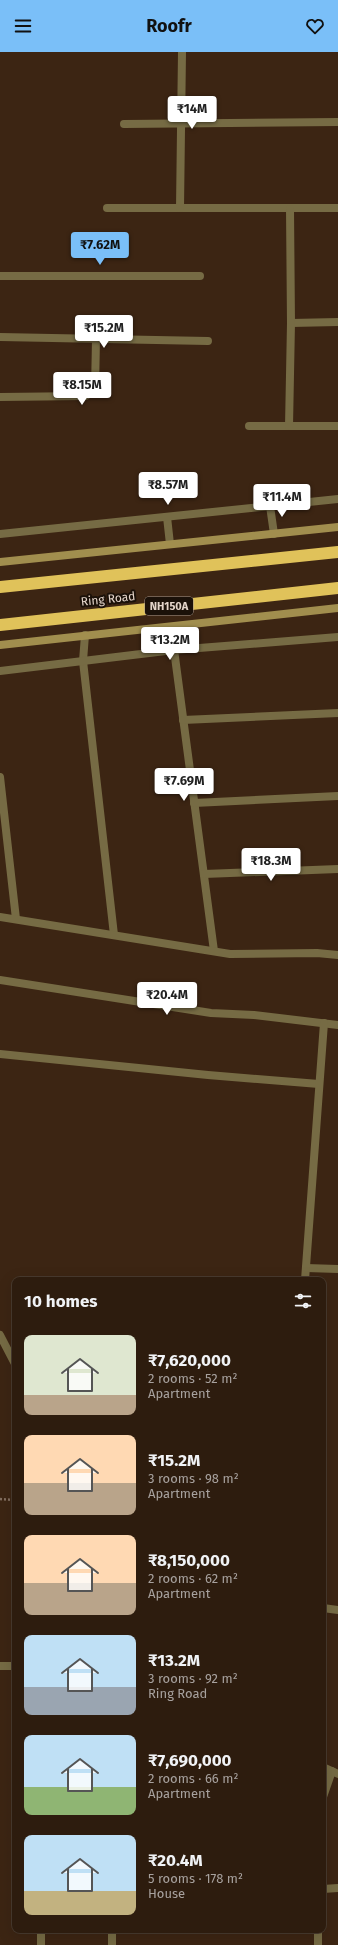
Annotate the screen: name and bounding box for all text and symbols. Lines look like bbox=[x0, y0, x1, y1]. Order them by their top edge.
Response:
icon: menu bbox=[12, 15, 34, 37]
text: Roofr bbox=[146, 15, 192, 37]
icon: heart bbox=[304, 15, 326, 37]
pin: ₹14M bbox=[168, 96, 216, 130]
text: ₹14M bbox=[177, 101, 207, 116]
pin: ₹7.62M bbox=[67, 232, 133, 266]
text: ₹7.62M bbox=[80, 237, 120, 252]
pin: ₹15.2M bbox=[71, 315, 137, 349]
text: ₹15.2M bbox=[84, 320, 124, 335]
pin: ₹8.15M bbox=[49, 372, 115, 406]
text: ₹8.15M bbox=[62, 377, 102, 392]
pin: ₹8.57M bbox=[135, 472, 201, 506]
text: ₹8.57M bbox=[148, 477, 188, 492]
pin: ₹11.4M bbox=[249, 484, 315, 518]
text: ₹11.4M bbox=[262, 489, 302, 504]
street label: Ring Road bbox=[80, 589, 136, 609]
road number: NH150A bbox=[145, 597, 193, 615]
pin: ₹13.2M bbox=[137, 627, 203, 661]
text: ₹13.2M bbox=[150, 632, 190, 647]
pin: ₹7.69M bbox=[151, 768, 217, 802]
text: ₹7.69M bbox=[164, 773, 204, 788]
pin: ₹18.3M bbox=[238, 848, 304, 882]
text: ₹18.3M bbox=[251, 853, 291, 868]
pin: ₹20.4M bbox=[134, 982, 200, 1016]
text: ₹20.4M bbox=[146, 987, 188, 1002]
icon: filters bbox=[292, 1290, 314, 1312]
text: 10 homes bbox=[24, 1291, 98, 1312]
text: ₹7,620,000 bbox=[148, 1350, 231, 1371]
icon: home bbox=[56, 1351, 104, 1399]
text: 2 rooms · 52 m² bbox=[148, 1371, 237, 1386]
text: Apartment bbox=[148, 1386, 210, 1401]
text: ₹15.2M bbox=[148, 1450, 200, 1471]
icon: home bbox=[56, 1451, 104, 1499]
text: 3 rooms · 98 m² bbox=[148, 1471, 239, 1486]
text: Apartment bbox=[148, 1486, 210, 1501]
text: ₹8,150,000 bbox=[148, 1550, 230, 1571]
icon: home bbox=[56, 1551, 104, 1599]
text: 2 rooms · 62 m² bbox=[148, 1571, 238, 1586]
text: Apartment bbox=[148, 1586, 210, 1601]
text: ₹13.2M bbox=[148, 1650, 200, 1671]
icon: home bbox=[56, 1651, 104, 1699]
text: 3 rooms · 92 m² bbox=[148, 1671, 238, 1686]
text: Ring Road bbox=[148, 1686, 207, 1701]
text: ₹7,690,000 bbox=[148, 1750, 232, 1771]
icon: home bbox=[56, 1751, 104, 1799]
text: 2 rooms · 66 m² bbox=[148, 1771, 239, 1786]
text: Apartment bbox=[148, 1786, 210, 1801]
text: ₹20.4M bbox=[148, 1850, 203, 1871]
icon: home bbox=[56, 1851, 104, 1899]
text: 5 rooms · 178 m² bbox=[148, 1871, 243, 1886]
text: House bbox=[148, 1886, 185, 1901]

